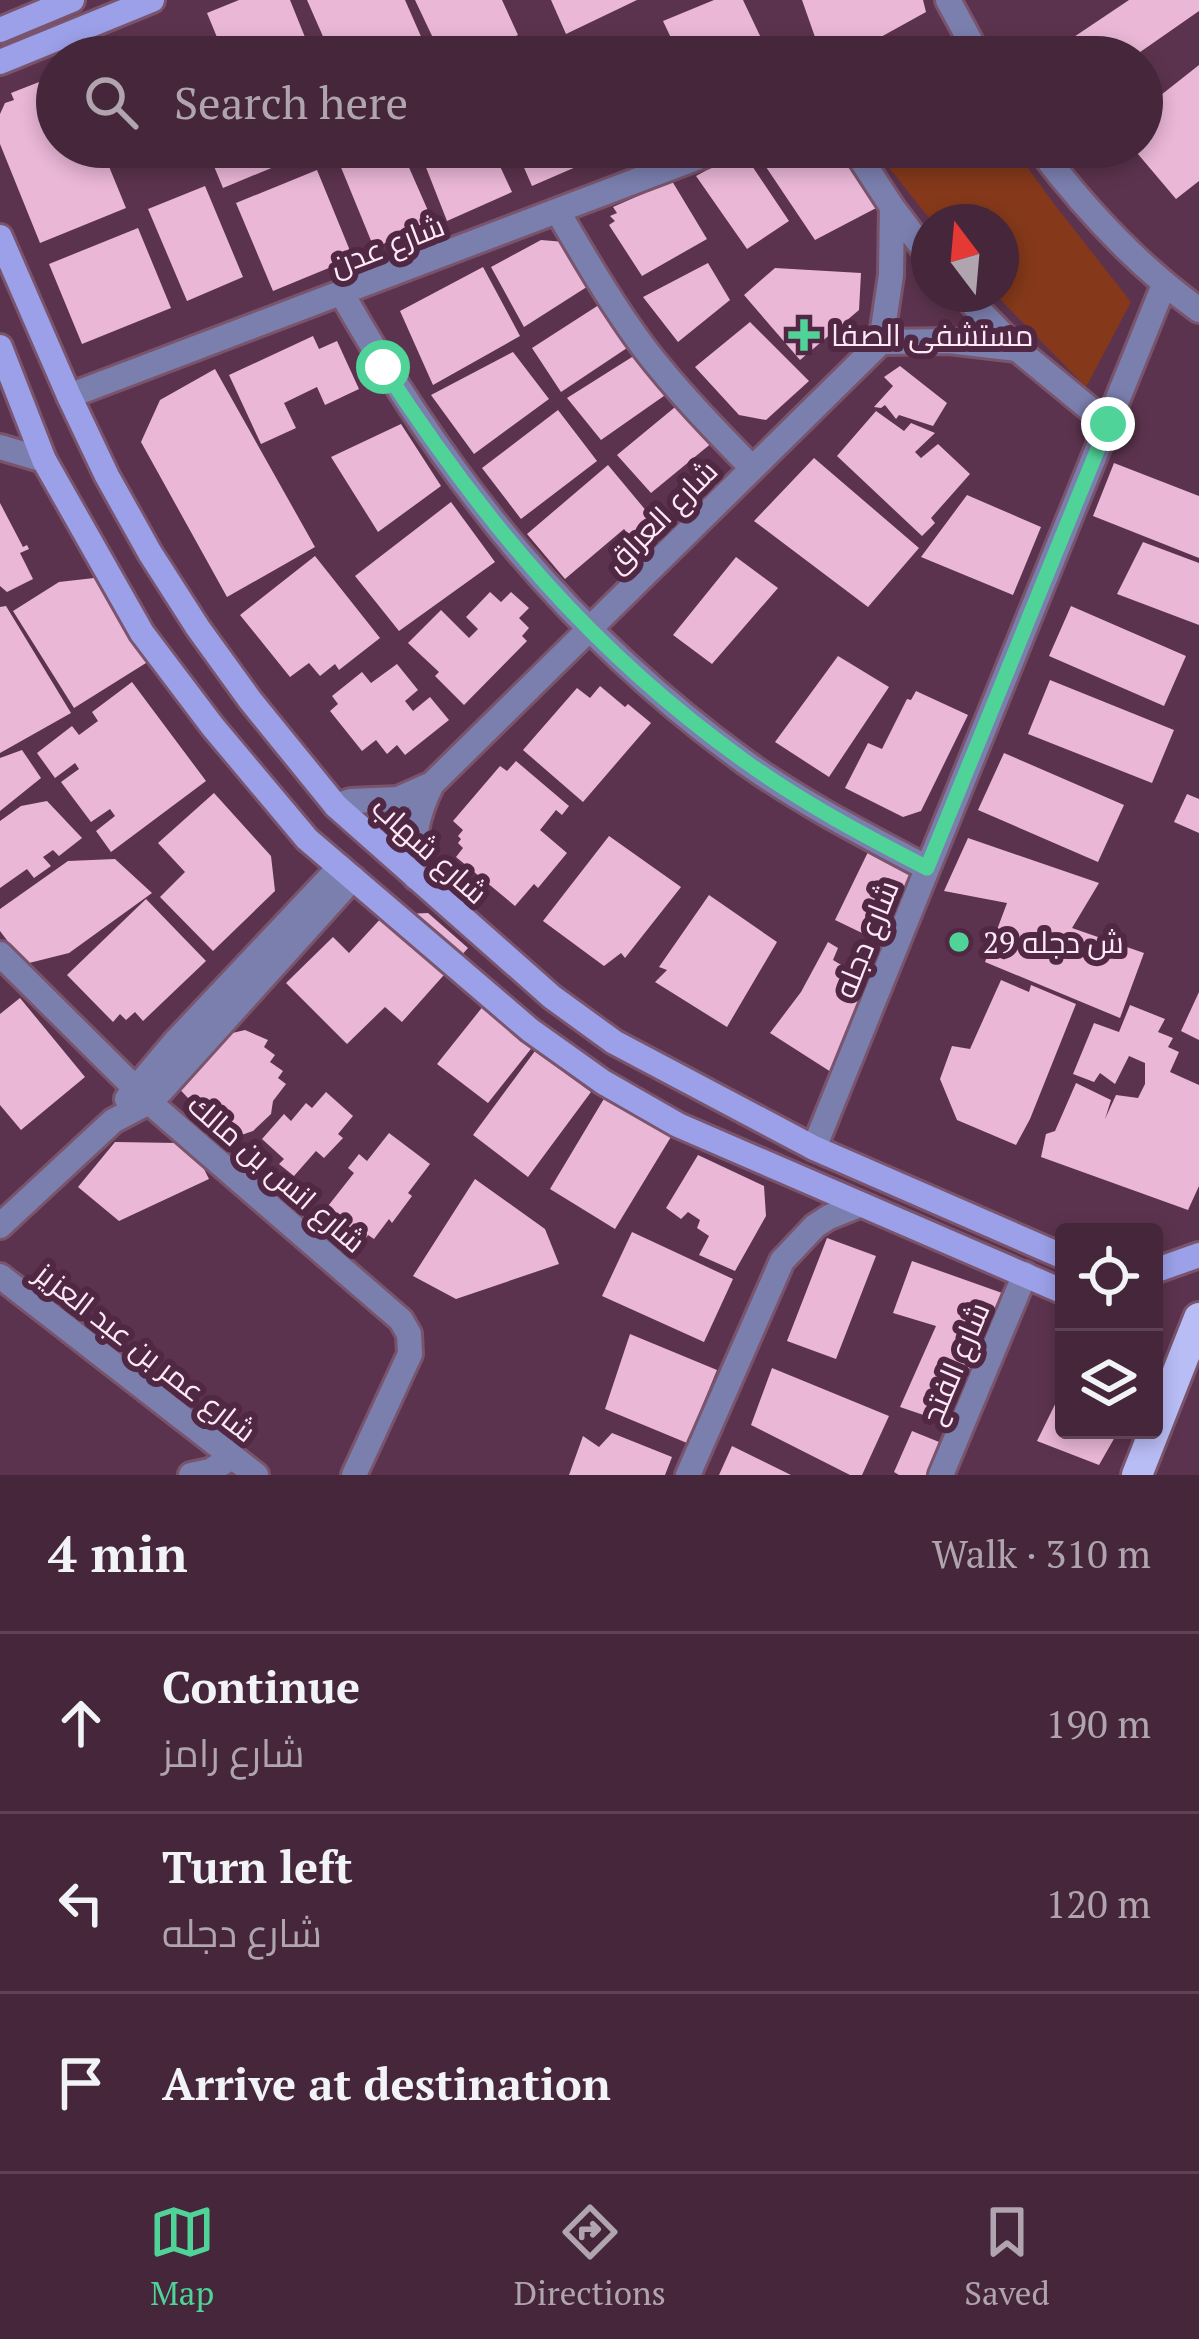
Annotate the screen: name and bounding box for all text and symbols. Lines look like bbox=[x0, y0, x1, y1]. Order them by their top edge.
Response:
search box bbox=[36, 36, 1163, 168]
icon: search bbox=[78, 69, 144, 135]
text: Search here bbox=[174, 72, 408, 132]
north arrow bbox=[911, 204, 1019, 312]
street label: شارع عدن bbox=[324, 205, 450, 286]
place label: مستشفى الصفا bbox=[831, 315, 1034, 355]
marker: مستشفى الصفا bbox=[788, 319, 820, 351]
route start bbox=[356, 340, 410, 394]
route end bbox=[1081, 397, 1135, 451]
street label: شارع العراق bbox=[596, 451, 727, 582]
street label: شارع شهاب bbox=[363, 787, 496, 913]
street label: شارع دجله bbox=[824, 874, 909, 1004]
place label: 29 ش دجله bbox=[983, 922, 1124, 962]
marker: 29 ش دجله bbox=[946, 929, 972, 955]
street label: شارع انس بن مالك bbox=[179, 1085, 374, 1262]
map controls bbox=[1055, 1223, 1163, 1439]
button: locate bbox=[1055, 1223, 1163, 1331]
street label: شارع عمر بن عبد العزيز bbox=[25, 1252, 265, 1452]
street label: شارع الفتح bbox=[911, 1296, 999, 1430]
button: layers bbox=[1055, 1331, 1163, 1439]
text: 4 min bbox=[48, 1519, 188, 1587]
text: Walk · 310 m bbox=[932, 1527, 1151, 1579]
text: Continue bbox=[162, 1656, 360, 1716]
icon: ahead bbox=[48, 1690, 114, 1756]
text: 190 m bbox=[1046, 1697, 1151, 1749]
text: شارع رامز bbox=[162, 1726, 305, 1778]
text: Turn left bbox=[162, 1836, 353, 1896]
icon: left bbox=[48, 1870, 114, 1936]
text: 120 m bbox=[1046, 1877, 1151, 1929]
text: شارع دجله bbox=[162, 1906, 322, 1958]
icon: arrive bbox=[48, 2050, 114, 2116]
text: Arrive at destination bbox=[162, 2053, 611, 2113]
tab: Map bbox=[149, 2199, 215, 2314]
tab: Directions bbox=[514, 2199, 666, 2314]
tab: Saved bbox=[964, 2199, 1050, 2314]

